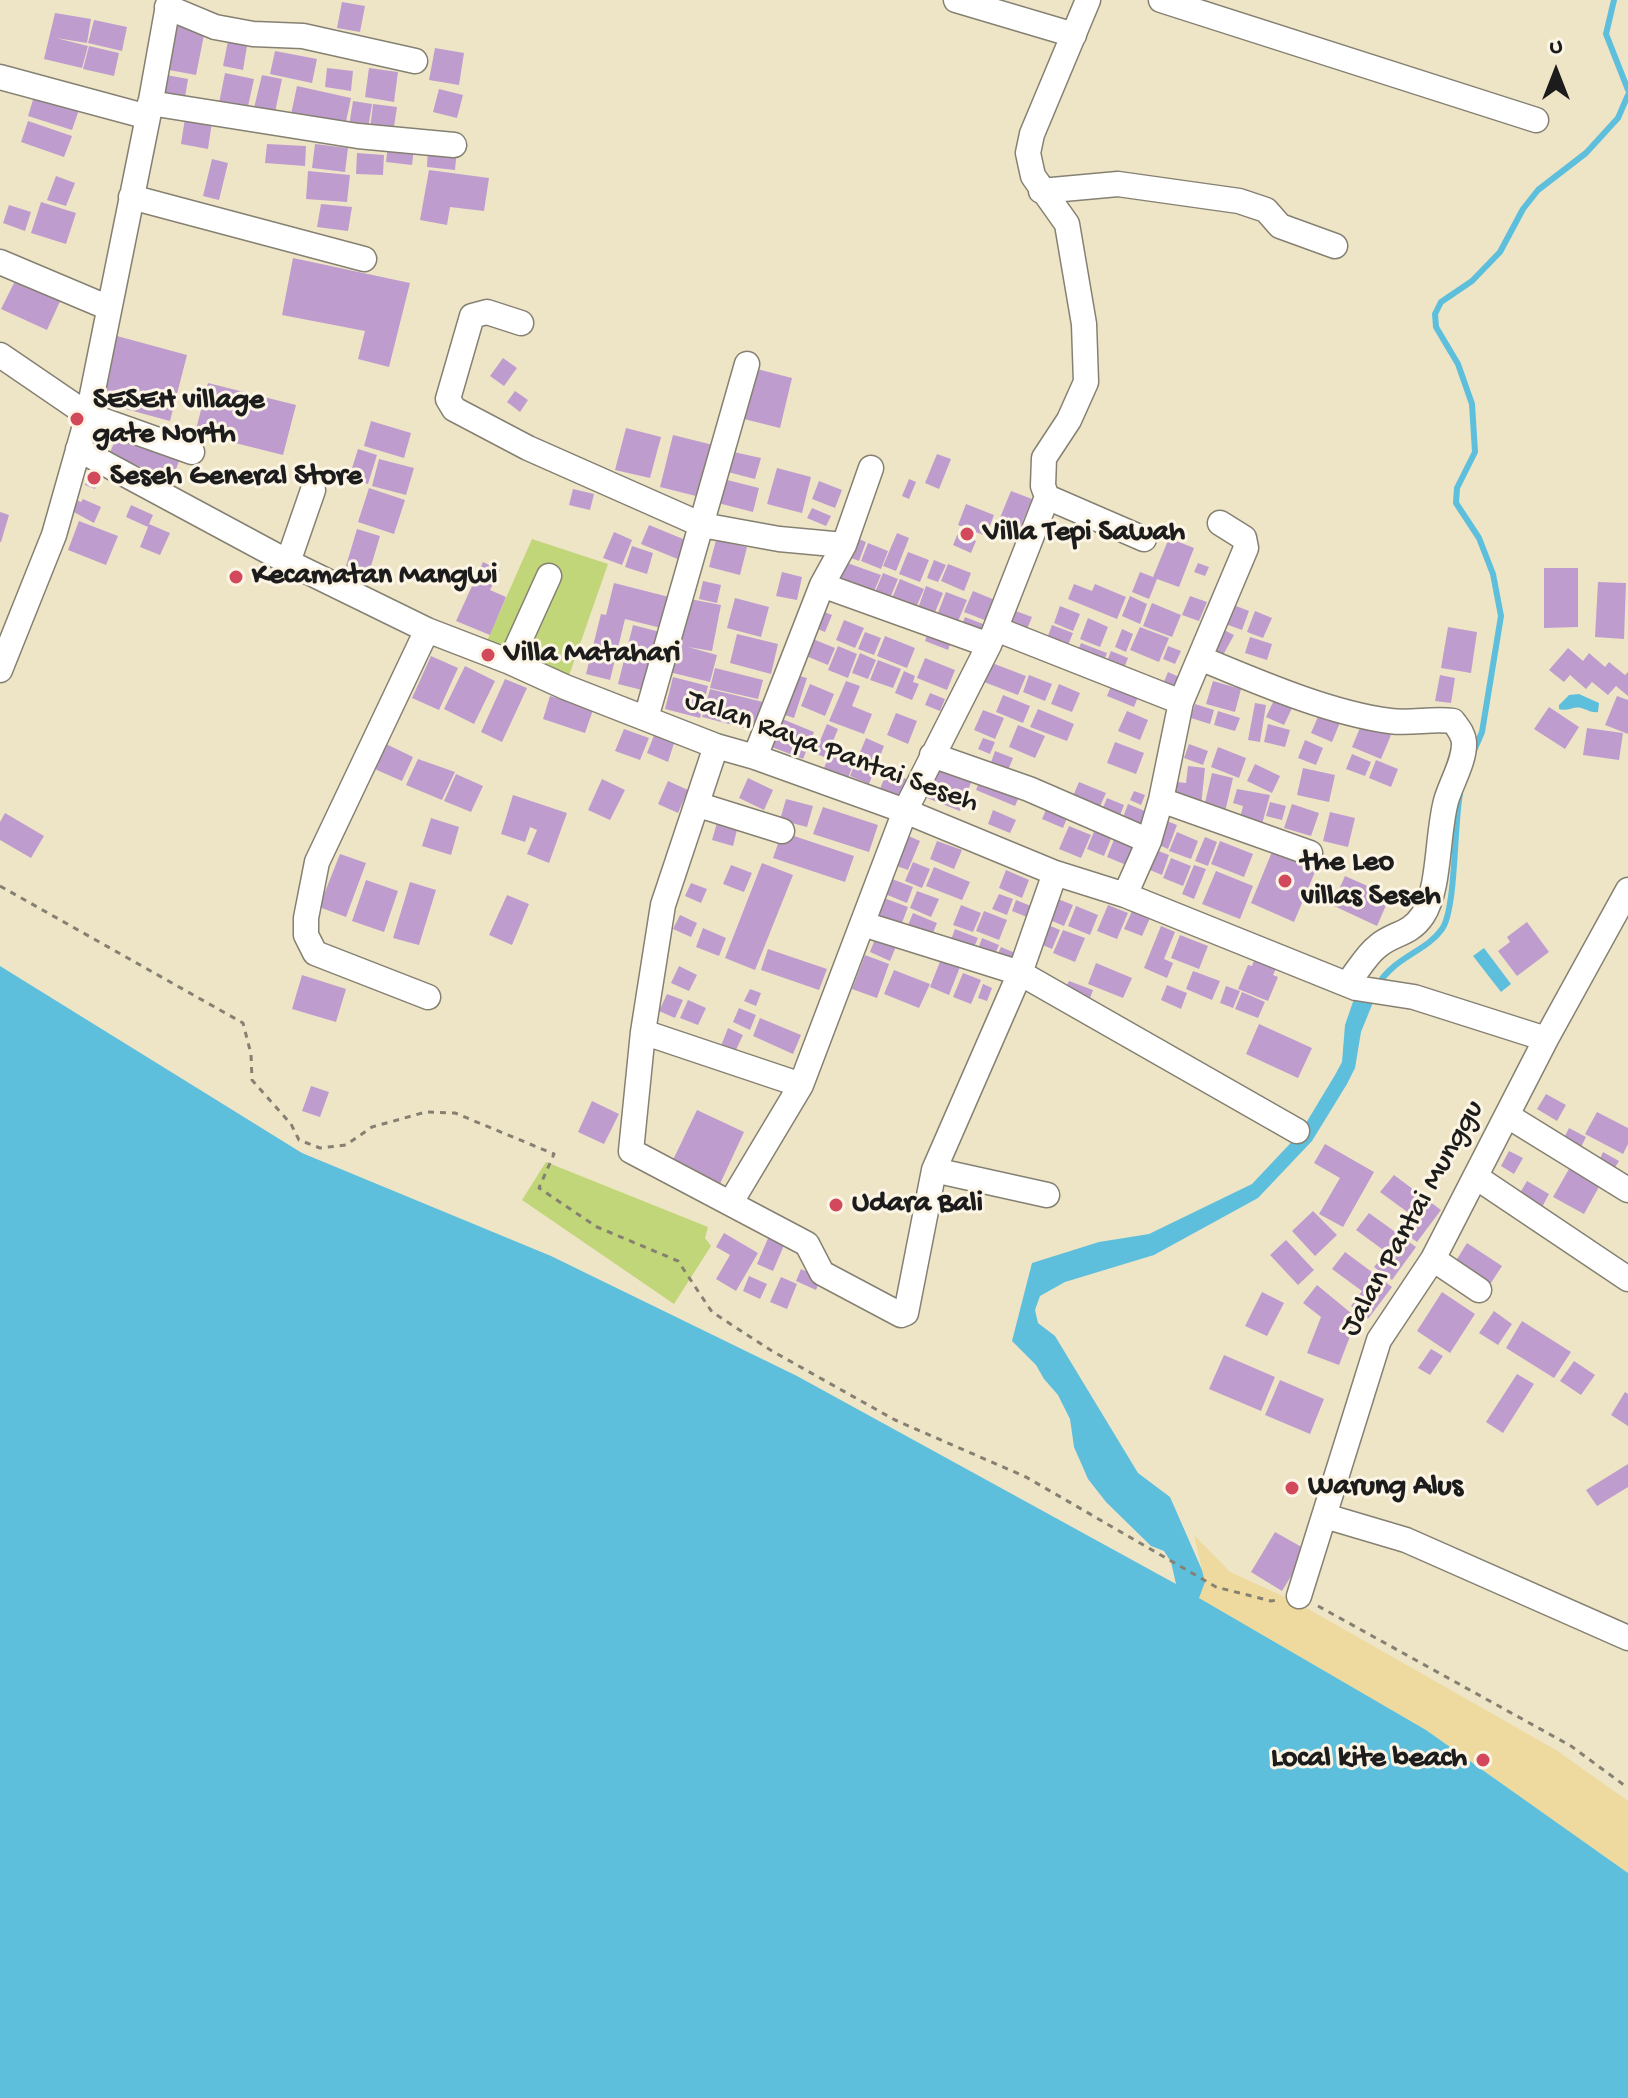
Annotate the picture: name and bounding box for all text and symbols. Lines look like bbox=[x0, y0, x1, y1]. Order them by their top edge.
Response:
north arrow bbox=[1516, 32, 1596, 112]
text: U bbox=[1550, 35, 1562, 61]
place label: SESEH village gate North bbox=[93, 384, 265, 454]
marker: SESEH village gate North bbox=[68, 410, 86, 428]
place label: Seseh General Store bbox=[110, 460, 362, 496]
marker: Seseh General Store bbox=[85, 469, 103, 487]
place label: Villa Tepi Sawah bbox=[983, 516, 1185, 552]
marker: Villa Tepi Sawah bbox=[958, 525, 976, 543]
place label: Kecamatan Mangwi bbox=[252, 559, 498, 595]
marker: Kecamatan Mangwi bbox=[227, 568, 245, 586]
place label: Villa Matahari bbox=[504, 637, 680, 673]
marker: Villa Matahari bbox=[479, 646, 497, 664]
street label: Jalan Raya Pantai Seseh bbox=[679, 683, 983, 823]
place label: the Leo villas Seseh bbox=[1301, 846, 1441, 916]
marker: the Leo villas Seseh bbox=[1276, 872, 1294, 890]
street label: Jalan Pantai Munggu bbox=[1334, 1095, 1494, 1343]
place label: Udara Bali bbox=[852, 1187, 983, 1223]
marker: Udara Bali bbox=[827, 1196, 845, 1214]
place label: Warung Alus bbox=[1308, 1470, 1463, 1506]
marker: Warung Alus bbox=[1283, 1479, 1301, 1497]
place label: Local kite beach bbox=[1271, 1742, 1467, 1778]
marker: Local kite beach bbox=[1474, 1751, 1492, 1769]

